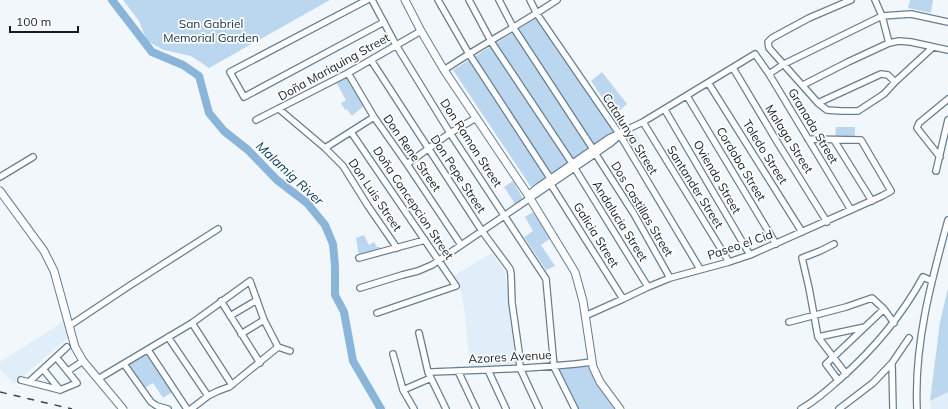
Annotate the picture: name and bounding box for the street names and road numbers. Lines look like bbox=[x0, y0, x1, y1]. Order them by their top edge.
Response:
street label: Doña Mariquing Street bbox=[275, 30, 392, 104]
street label: Granada Street bbox=[785, 85, 842, 166]
street label: Catalunya Street bbox=[599, 90, 661, 177]
street label: Don Ramon Street bbox=[437, 96, 506, 190]
street label: Malaga Street bbox=[762, 102, 817, 176]
street label: Don Rene Street bbox=[380, 111, 445, 194]
street label: Toledo Street bbox=[740, 117, 791, 187]
street label: Cordoba Street bbox=[713, 124, 769, 203]
street label: Don Pepe Street bbox=[428, 132, 489, 216]
street label: Oviendo Street bbox=[690, 137, 745, 216]
street label: Doña Concepcion Street bbox=[370, 143, 457, 262]
street label: Santander Street bbox=[664, 143, 727, 231]
street label: Don Luis Street bbox=[346, 156, 405, 234]
street label: Dos Castillas Street bbox=[608, 158, 677, 259]
street label: Andalucia Street bbox=[590, 178, 651, 264]
street label: Galicia Street bbox=[570, 199, 622, 270]
street label: Paseo el Cid bbox=[705, 226, 774, 263]
street label: Azores Avenue bbox=[468, 347, 552, 366]

